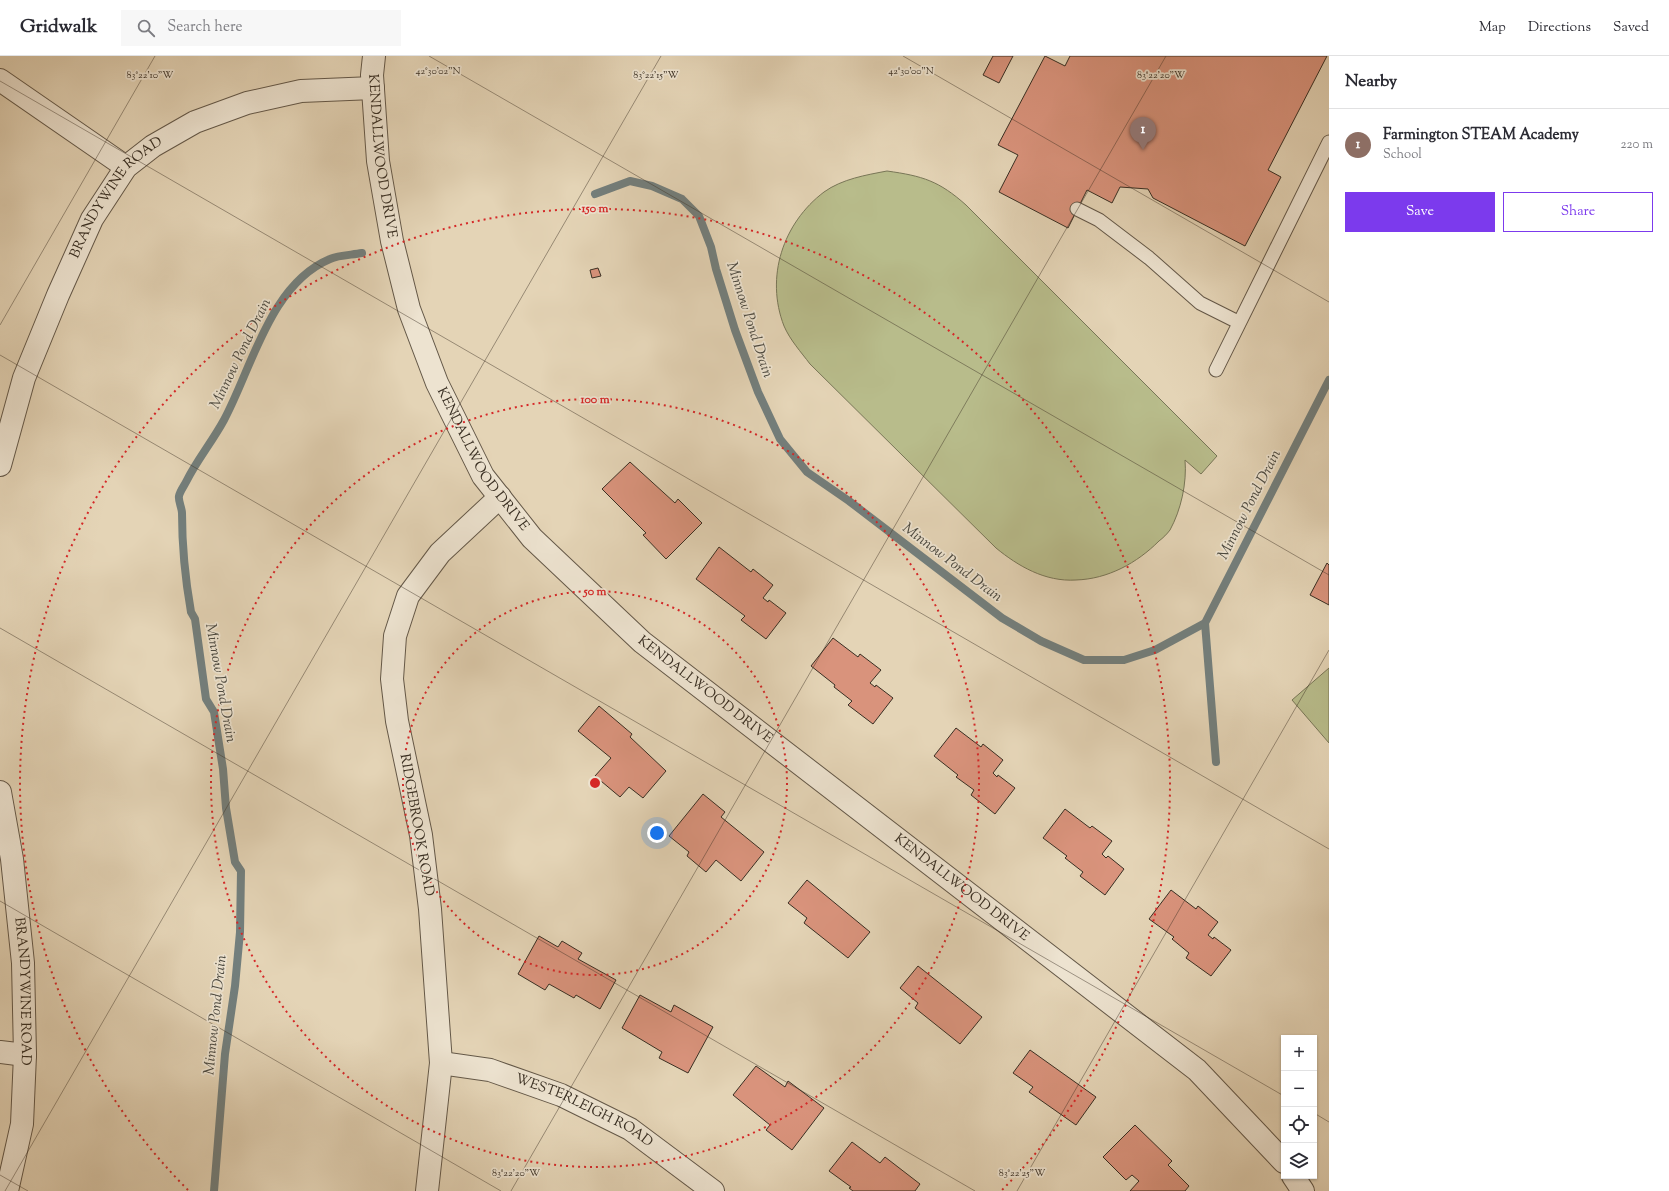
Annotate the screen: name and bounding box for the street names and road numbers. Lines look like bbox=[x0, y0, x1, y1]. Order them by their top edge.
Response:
street label: KENDALLWOOD DRIVE bbox=[362, 73, 401, 241]
street label: BRANDYWINE ROAD bbox=[66, 133, 166, 262]
street label: KENDALLWOOD DRIVE bbox=[431, 384, 534, 536]
street label: KENDALLWOOD DRIVE bbox=[633, 632, 777, 749]
street label: RIDGEBROOK ROAD bbox=[394, 752, 438, 898]
street label: KENDALLWOOD DRIVE bbox=[890, 830, 1033, 947]
street label: BRANDYWINE ROAD bbox=[8, 916, 35, 1066]
street label: WESTERLEIGH ROAD bbox=[512, 1070, 657, 1153]

